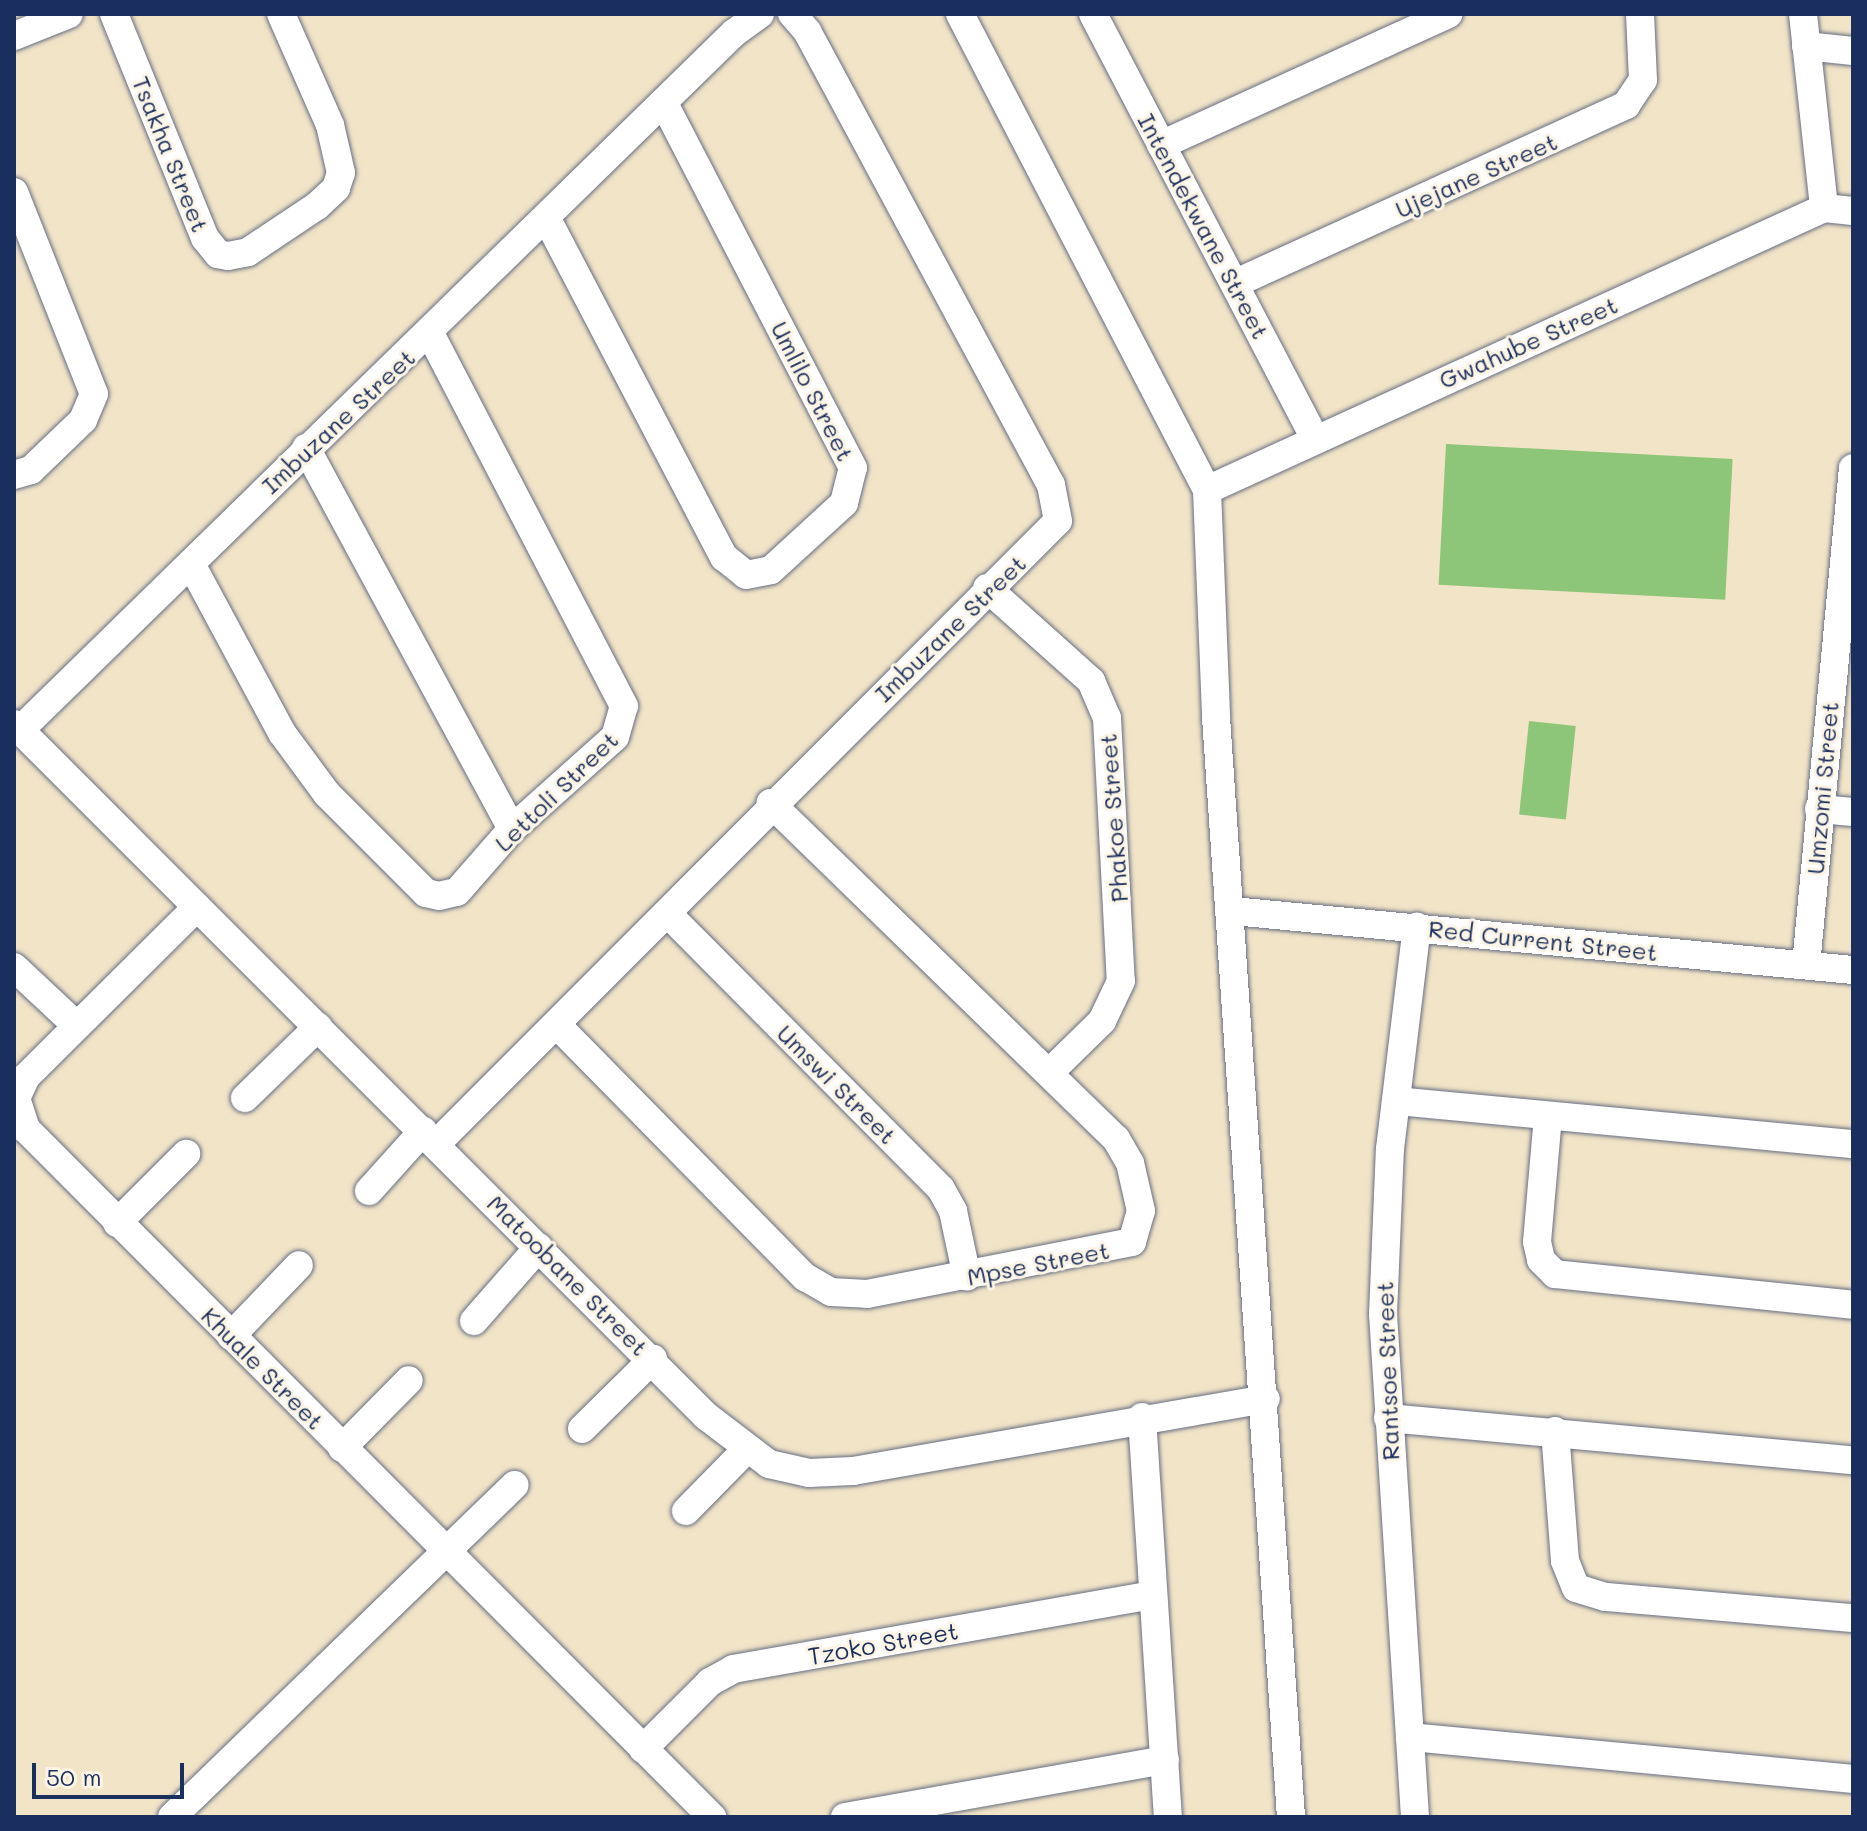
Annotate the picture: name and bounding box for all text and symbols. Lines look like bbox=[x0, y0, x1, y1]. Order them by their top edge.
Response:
street label: Tsakha Street bbox=[127, 72, 215, 236]
street label: Intendekwane Street bbox=[1132, 108, 1276, 344]
street label: Ujejane Street bbox=[1391, 126, 1561, 224]
street label: Gwahube Street bbox=[1434, 290, 1622, 394]
street label: Umlilo Street bbox=[765, 316, 861, 466]
street label: Imbuzane Street bbox=[256, 343, 420, 499]
street label: Imbuzane Street bbox=[869, 549, 1031, 707]
street label: Umzomi Street bbox=[1800, 700, 1844, 876]
street label: Lettoli Street bbox=[488, 725, 624, 857]
street label: Phakoe Street bbox=[1093, 733, 1133, 903]
street label: Red Current Street bbox=[1427, 914, 1659, 966]
street label: Umswi Street bbox=[771, 1018, 903, 1150]
street label: Matoobane Street bbox=[482, 1189, 654, 1361]
street label: Mpse Street bbox=[964, 1235, 1112, 1291]
street label: Rantsoe Street bbox=[1369, 1281, 1405, 1461]
street label: Khuale Street bbox=[196, 1301, 330, 1435]
street label: Tzoko Street bbox=[806, 1616, 960, 1670]
scale bar bbox=[36, 1747, 188, 1797]
text: 50 m bbox=[46, 1761, 102, 1792]

